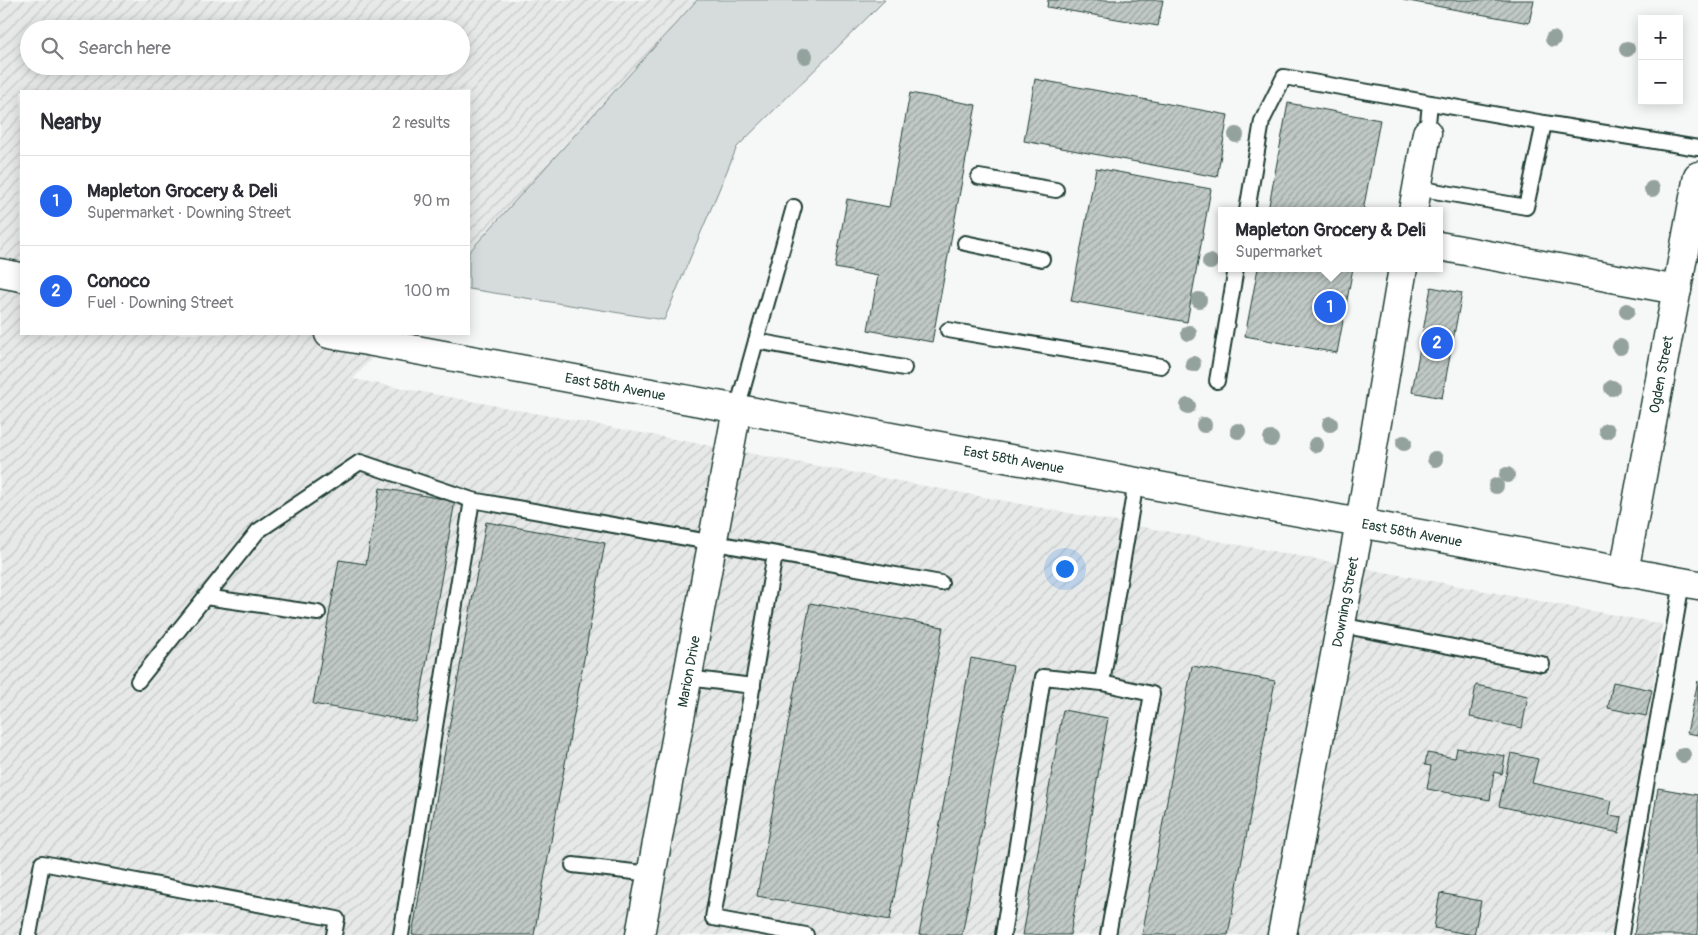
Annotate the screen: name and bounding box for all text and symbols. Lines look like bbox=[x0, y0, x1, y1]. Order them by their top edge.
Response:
map controls bbox=[1638, 15, 1683, 105]
button: + bbox=[1638, 15, 1683, 60]
search box bbox=[20, 20, 470, 75]
icon: search bbox=[38, 34, 66, 62]
text: Search here bbox=[78, 36, 171, 60]
button: − bbox=[1638, 60, 1683, 105]
text: Nearby bbox=[40, 109, 101, 136]
text: 2 results bbox=[392, 113, 450, 133]
text: Mapleton Grocery & Deli bbox=[87, 179, 277, 203]
text: 1 bbox=[53, 191, 59, 211]
text: 90 m bbox=[413, 191, 450, 211]
text: Supermarket · Downing Street bbox=[87, 203, 291, 223]
popup bbox=[1218, 207, 1443, 272]
text: Mapleton Grocery & Deli bbox=[1235, 218, 1426, 242]
text: Supermarket bbox=[1235, 242, 1322, 262]
text: Conoco bbox=[87, 269, 150, 293]
text: 2 bbox=[52, 281, 60, 301]
text: 100 m bbox=[404, 281, 450, 301]
pin: 1 bbox=[1314, 288, 1346, 326]
text: Fuel · Downing Street bbox=[87, 293, 233, 313]
pin: 2 bbox=[1421, 324, 1453, 362]
street label: Ogden Street bbox=[1645, 334, 1677, 415]
street label: East 58th Avenue bbox=[564, 369, 667, 404]
street label: East 58th Avenue bbox=[962, 442, 1065, 477]
street label: East 58th Avenue bbox=[1360, 515, 1464, 550]
street label: Downing Street bbox=[1328, 555, 1362, 649]
your location bbox=[1052, 556, 1078, 582]
street label: Marion Drive bbox=[674, 634, 704, 709]

